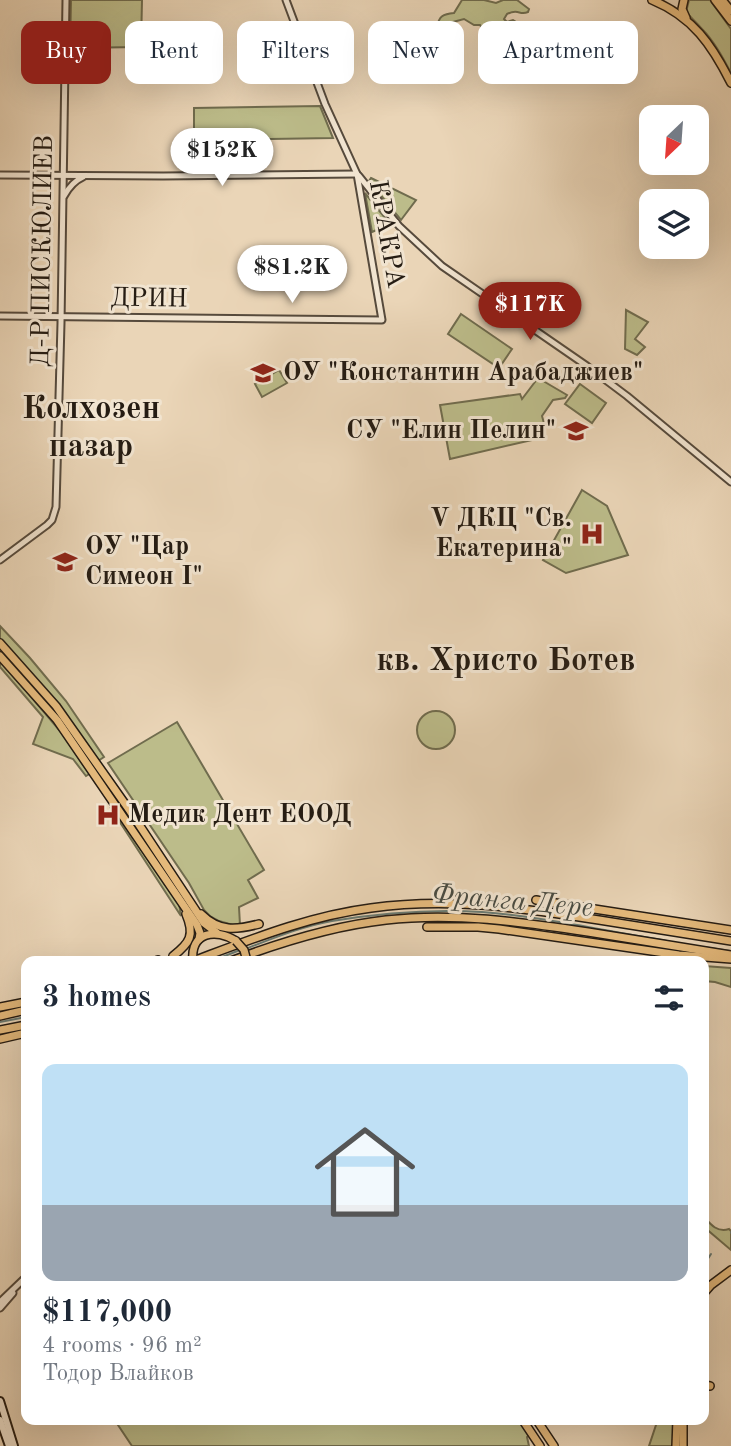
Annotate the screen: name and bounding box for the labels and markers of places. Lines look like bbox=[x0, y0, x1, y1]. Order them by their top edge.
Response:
pin: $152K bbox=[173, 128, 271, 188]
pin: $81.2K bbox=[235, 246, 349, 305]
pin: $117K bbox=[481, 282, 579, 342]
school or university icon: ОУ "Константин Арабаджиев" bbox=[249, 359, 277, 387]
place label: ОУ "Константин Арабаджиев" bbox=[283, 360, 643, 386]
school or university icon: СУ "Елин Пелин" bbox=[562, 417, 590, 445]
place label: СУ "Елин Пелин" bbox=[346, 418, 556, 444]
place label: V ДКЦ "Св. Екатерина" bbox=[430, 506, 572, 562]
hospital icon: V ДКЦ "Св. Екатерина" bbox=[578, 520, 606, 548]
place label: ОУ "Цар Симеон I" bbox=[85, 534, 203, 590]
school or university icon: ОУ "Цар Симеон I" bbox=[51, 548, 79, 576]
hospital icon: Медик Дент ЕООД bbox=[94, 801, 122, 829]
place label: Медик Дент ЕООД bbox=[128, 802, 351, 828]

